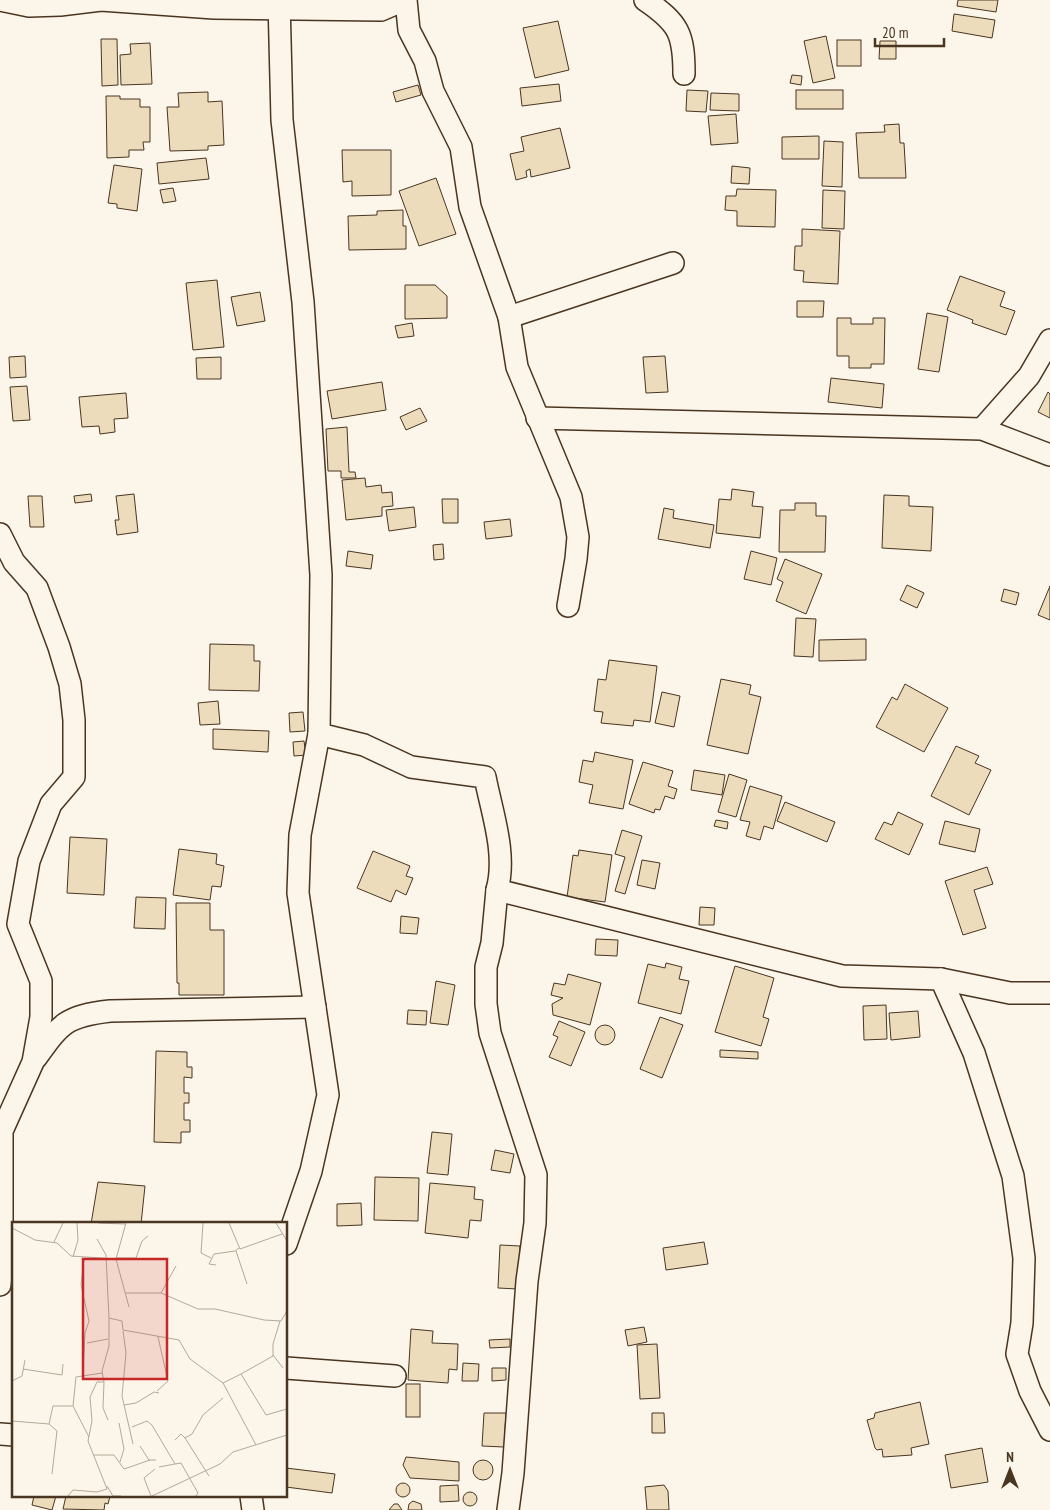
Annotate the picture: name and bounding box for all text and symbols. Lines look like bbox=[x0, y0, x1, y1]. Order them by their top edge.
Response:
scale bar bbox=[875, 15, 944, 47]
text: 20 m bbox=[882, 23, 908, 42]
inset map bbox=[12, 1222, 288, 1498]
north arrow bbox=[985, 1445, 1035, 1495]
text: N bbox=[1006, 1448, 1014, 1466]

